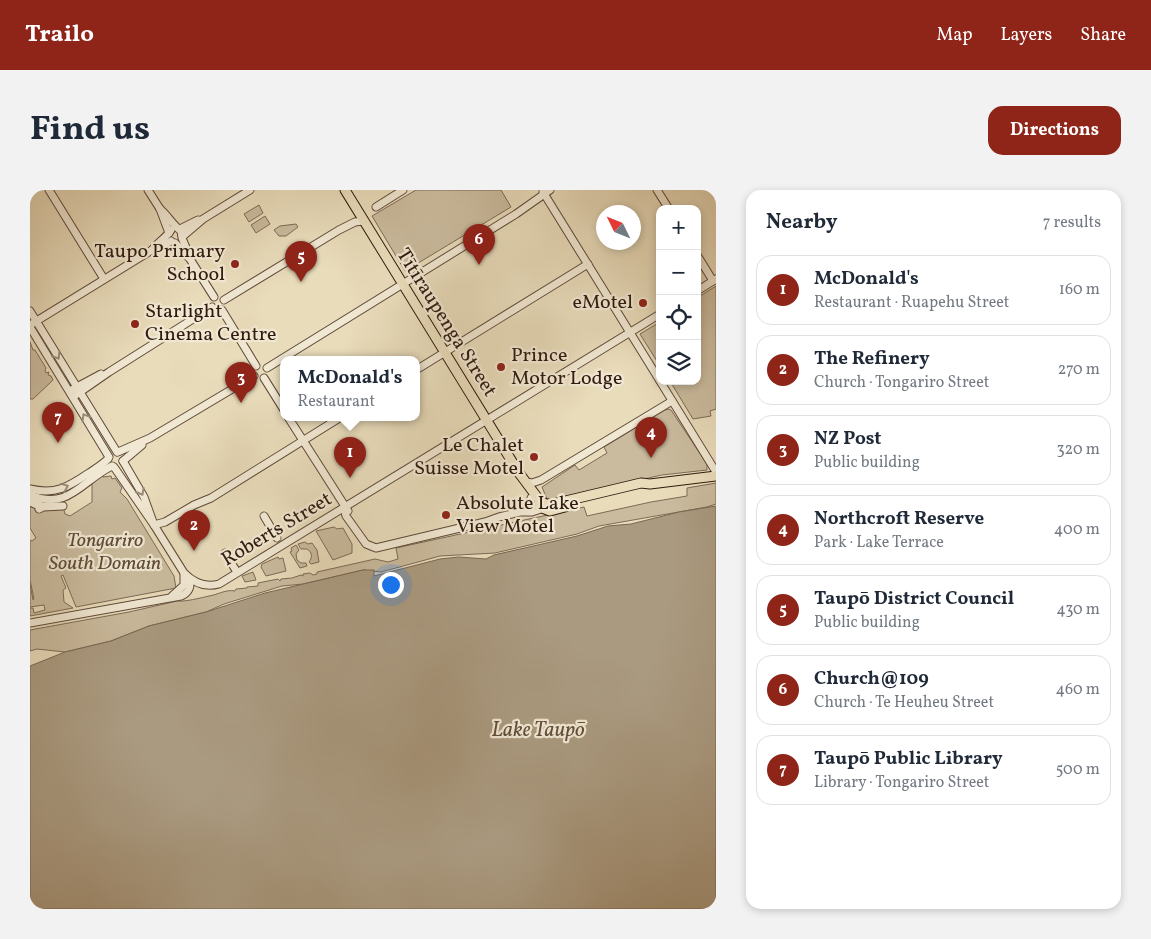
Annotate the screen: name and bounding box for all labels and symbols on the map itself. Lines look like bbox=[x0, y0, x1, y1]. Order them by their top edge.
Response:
north arrow bbox=[596, 205, 641, 250]
pin: 6 bbox=[463, 224, 495, 265]
place label: Taupo Primary School bbox=[94, 238, 225, 289]
pin: 5 bbox=[285, 241, 317, 282]
street label: Tītīraupenga Street bbox=[389, 243, 503, 403]
marker: Taupo Primary School bbox=[229, 258, 241, 270]
place label: eMotel bbox=[572, 289, 633, 317]
marker: eMotel bbox=[637, 297, 649, 309]
place label: Starlight Cinema Centre bbox=[145, 298, 277, 349]
marker: Starlight Cinema Centre bbox=[129, 318, 141, 330]
place label: Prince Motor Lodge bbox=[511, 342, 623, 393]
one-way arrow bbox=[51, 350, 61, 359]
marker: Prince Motor Lodge bbox=[495, 361, 507, 373]
pin: 3 bbox=[225, 362, 257, 403]
pin: 7 bbox=[42, 402, 74, 443]
one-way arrow bbox=[82, 413, 92, 422]
pin: 4 bbox=[635, 417, 667, 458]
place label: Le Chalet Suisse Motel bbox=[414, 432, 524, 483]
pin: 1 bbox=[334, 437, 366, 478]
marker: Le Chalet Suisse Motel bbox=[528, 451, 540, 463]
one-way arrow bbox=[61, 483, 69, 493]
street label: Roberts Street bbox=[216, 486, 338, 574]
one-way arrow bbox=[134, 487, 144, 496]
place label: Absolute Lake View Motel bbox=[456, 490, 579, 541]
marker: Absolute Lake View Motel bbox=[440, 509, 452, 521]
pin: 2 bbox=[178, 510, 210, 551]
park label: Tongariro South Domain bbox=[49, 527, 161, 578]
your location bbox=[378, 572, 404, 598]
water label: Lake Taupō bbox=[492, 716, 586, 745]

